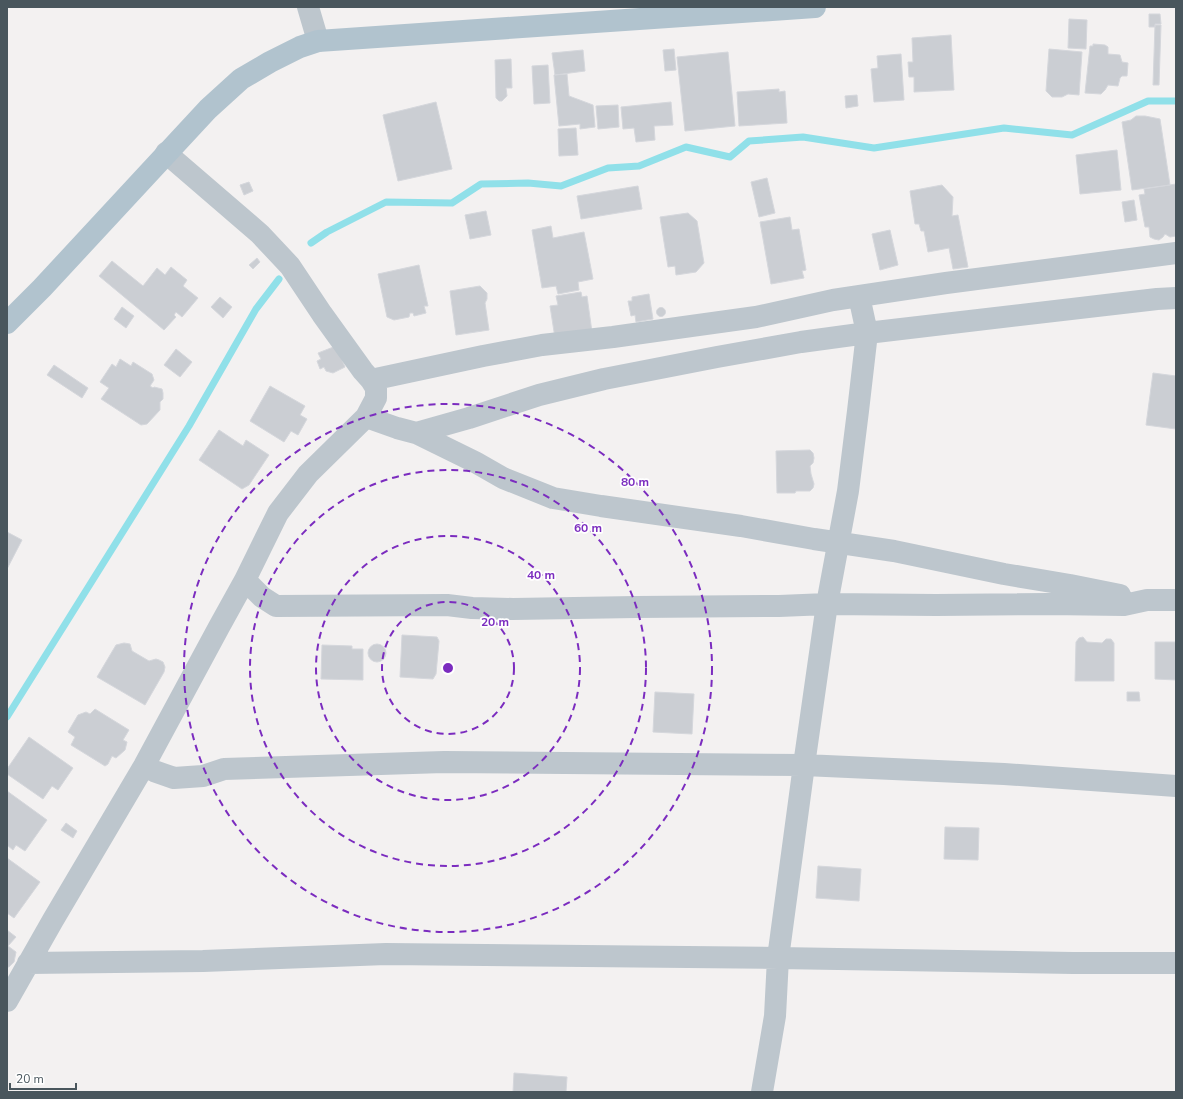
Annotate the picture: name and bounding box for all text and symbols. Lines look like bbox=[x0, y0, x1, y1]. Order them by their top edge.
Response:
text: 80 m bbox=[621, 474, 649, 490]
text: 60 m bbox=[574, 520, 602, 536]
text: 40 m bbox=[527, 567, 555, 583]
text: 20 m bbox=[481, 614, 509, 630]
centre of rings bbox=[441, 661, 455, 675]
scale bar bbox=[10, 1065, 76, 1091]
text: 20 m bbox=[16, 1071, 44, 1087]

